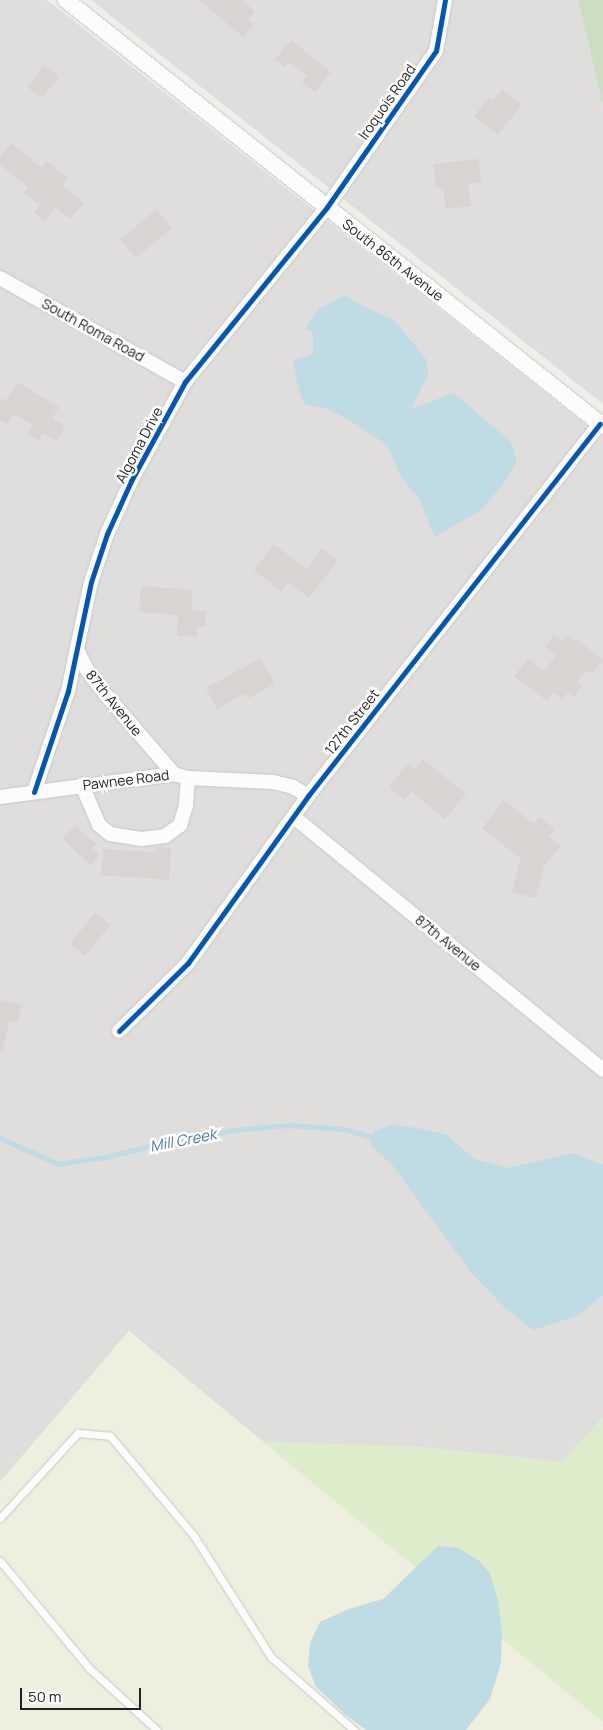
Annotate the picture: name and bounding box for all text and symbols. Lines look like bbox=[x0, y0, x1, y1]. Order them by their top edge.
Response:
street label: Iroquois Road bbox=[355, 61, 419, 143]
street label: South 86th Avenue bbox=[339, 215, 447, 305]
street label: South Roma Road bbox=[39, 295, 147, 365]
street label: Algoma Drive bbox=[112, 404, 166, 486]
street label: 87th Avenue bbox=[82, 667, 146, 739]
street label: 127th Street bbox=[321, 686, 383, 758]
street label: Pawnee Road bbox=[82, 766, 170, 794]
street label: 87th Avenue bbox=[412, 911, 484, 975]
water label: Mill Creek bbox=[148, 1125, 218, 1155]
scale bar bbox=[22, 1678, 144, 1710]
text: 50 m bbox=[28, 1686, 62, 1707]

